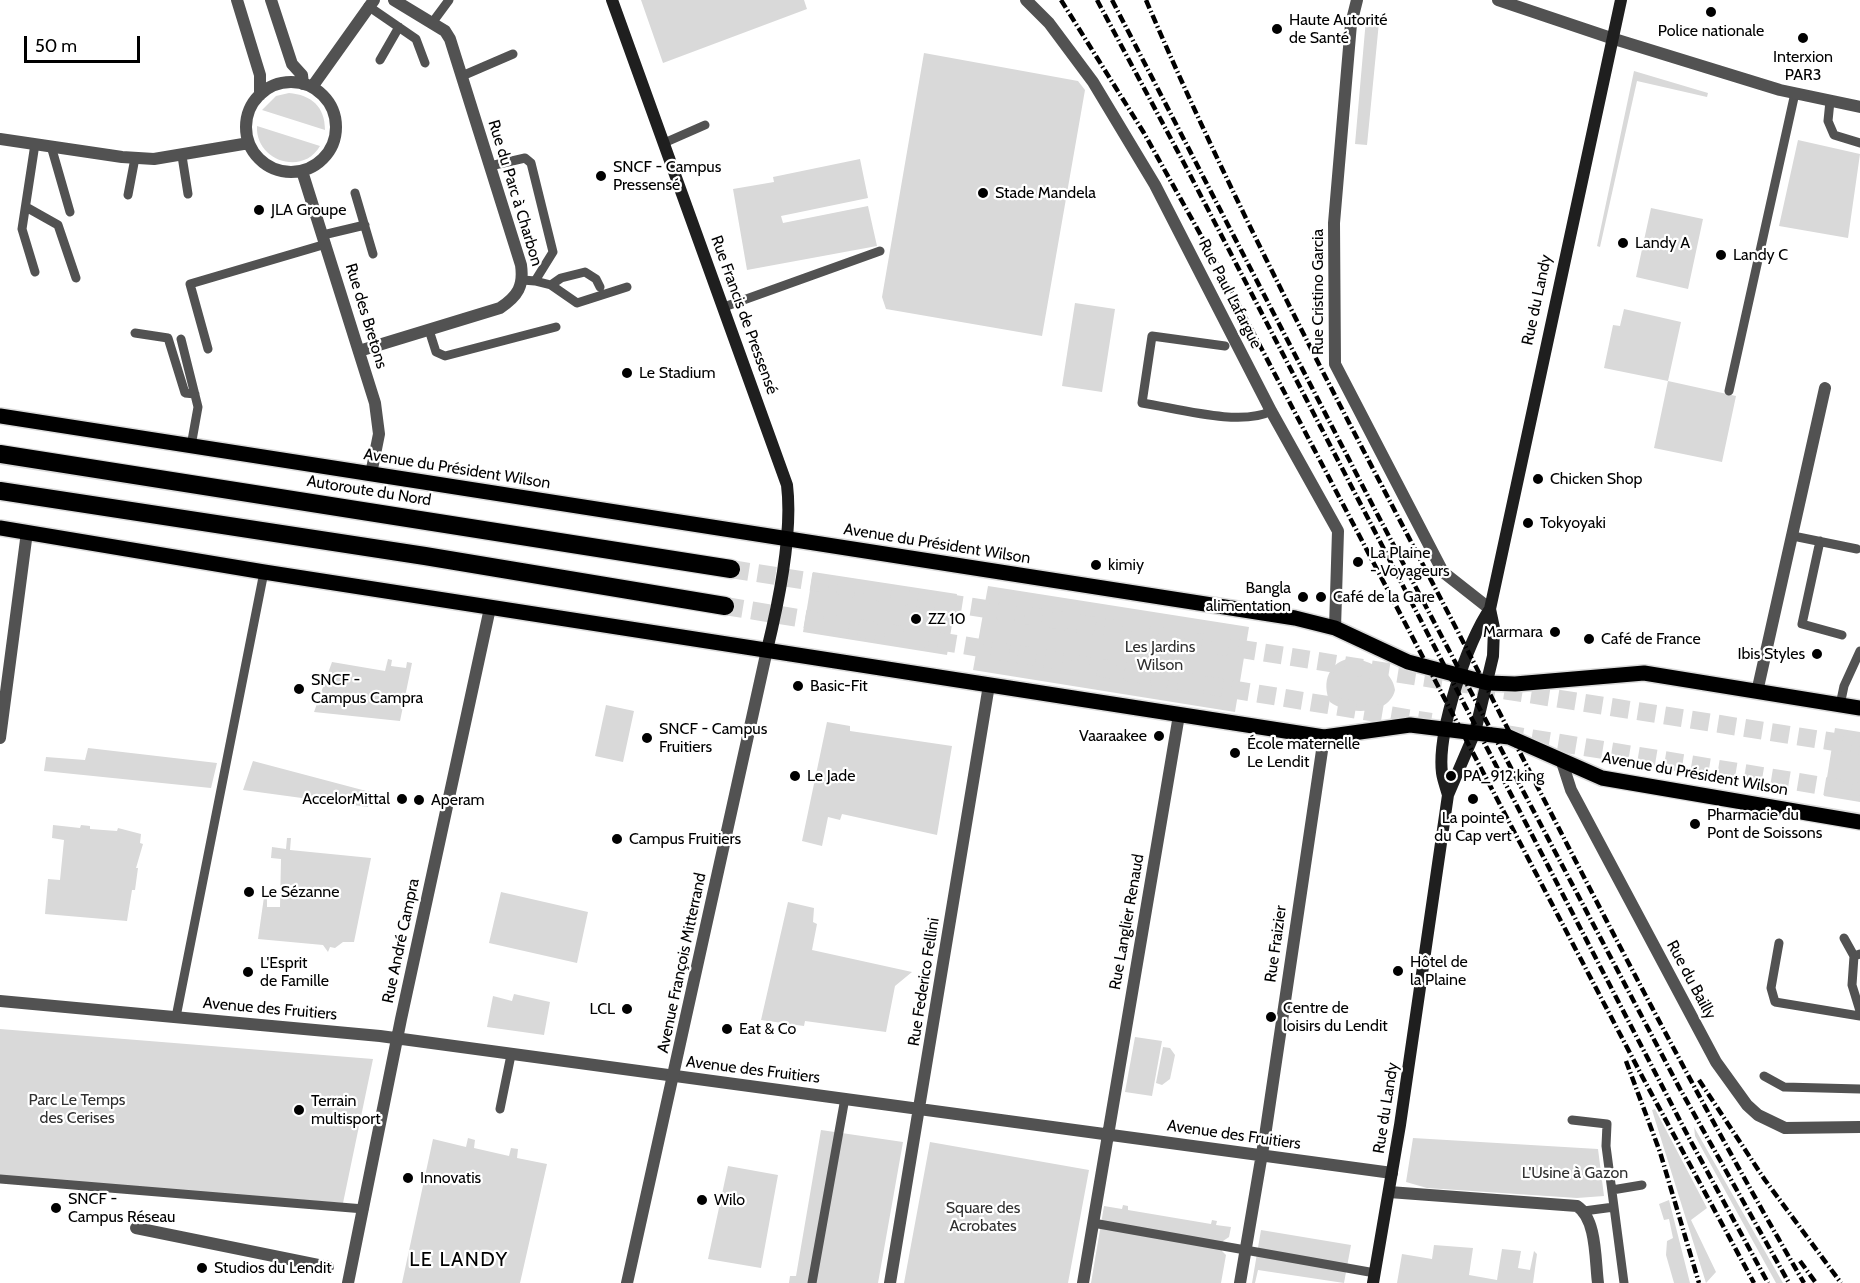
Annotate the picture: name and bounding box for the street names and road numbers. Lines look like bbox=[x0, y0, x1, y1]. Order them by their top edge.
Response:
street label: Rue du Parc à Charbon bbox=[484, 118, 546, 268]
street label: Rue Cristino Garcia bbox=[1308, 229, 1328, 355]
street label: Rue Francis de Pressensé bbox=[706, 233, 782, 397]
street label: Rue Paul Lafargue bbox=[1194, 236, 1266, 352]
street label: Rue du Landy bbox=[1518, 253, 1556, 347]
street label: Rue des Bretons bbox=[341, 261, 391, 371]
street label: Avenue du Président Wilson bbox=[362, 445, 552, 493]
street label: Autoroute du Nord bbox=[305, 472, 433, 510]
street label: Avenue du Président Wilson bbox=[842, 520, 1032, 568]
street label: Avenue du Président Wilson bbox=[1600, 748, 1790, 800]
street label: Rue Langlier Renaud bbox=[1106, 853, 1148, 991]
street label: Avenue François Mitterrand bbox=[654, 871, 710, 1055]
street label: Rue André Campra bbox=[378, 877, 424, 1005]
street label: Rue Fraizier bbox=[1261, 904, 1291, 984]
street label: Rue Federico Fellini bbox=[904, 916, 944, 1048]
street label: Rue du Bailly bbox=[1662, 937, 1720, 1023]
street label: Avenue des Fruitiers bbox=[202, 994, 338, 1024]
street label: Avenue des Fruitiers bbox=[685, 1052, 821, 1088]
street label: Rue du Landy bbox=[1369, 1061, 1403, 1155]
street label: Avenue des Fruitiers bbox=[1166, 1116, 1302, 1154]

